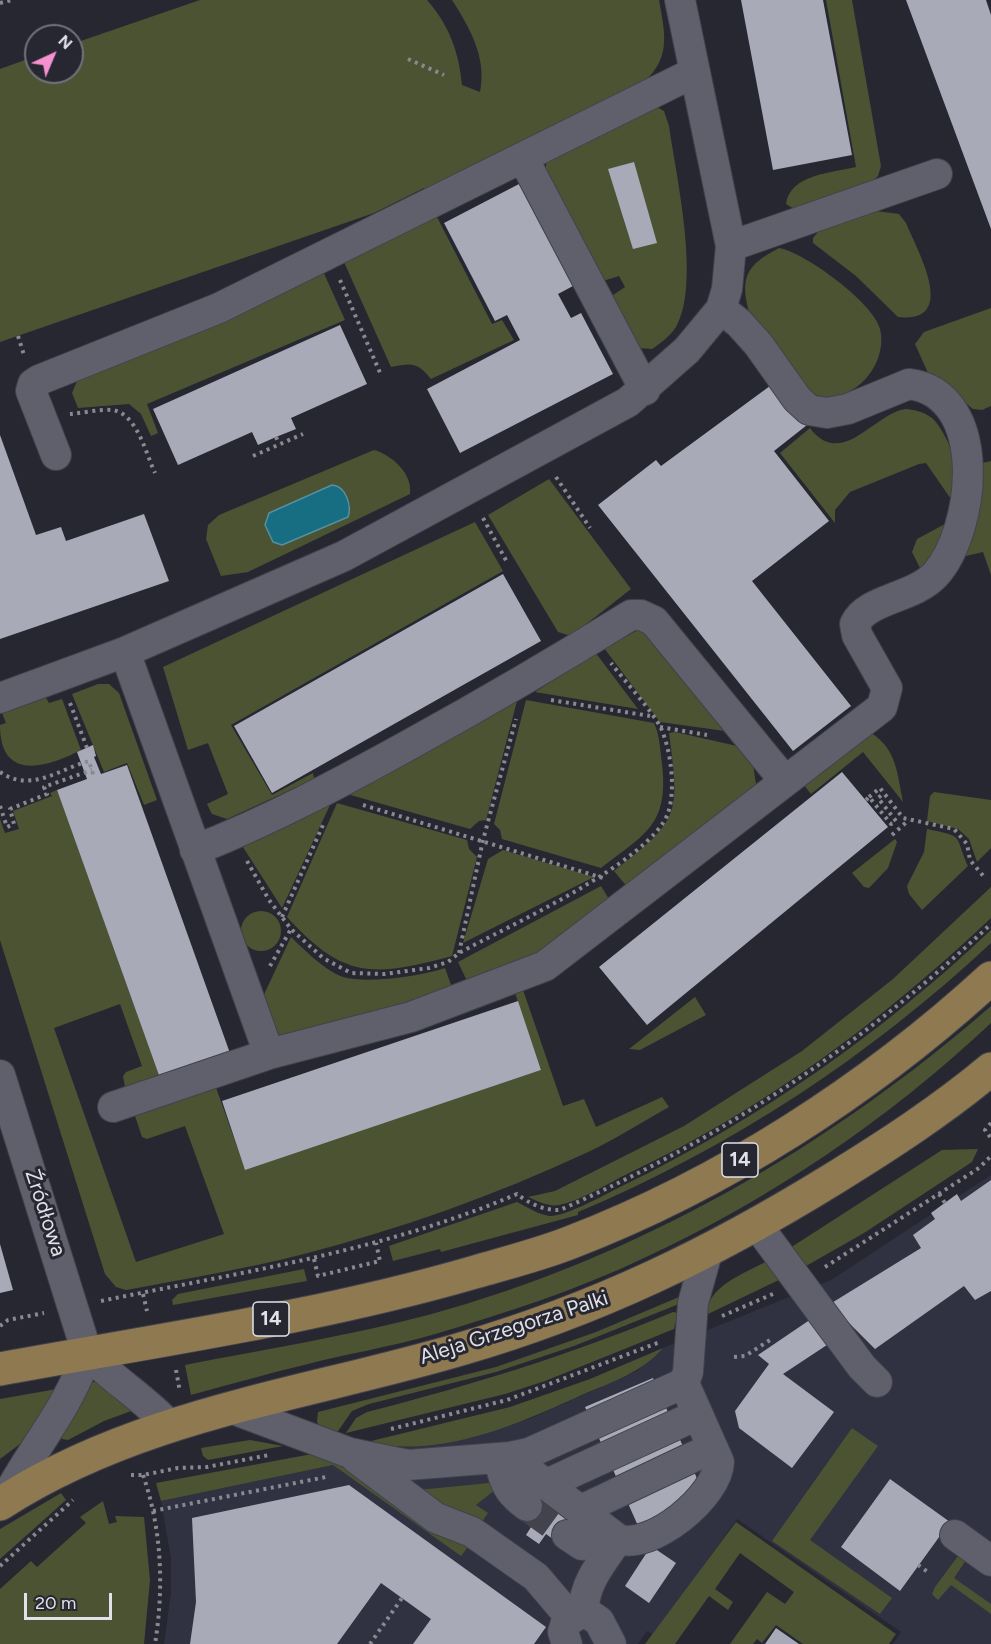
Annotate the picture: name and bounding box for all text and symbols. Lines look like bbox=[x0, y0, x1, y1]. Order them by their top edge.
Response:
north arrow bbox=[24, 24, 84, 84]
text: N bbox=[54, 31, 77, 53]
road number: 14 bbox=[722, 1143, 758, 1177]
street label: Źródłowa bbox=[19, 1166, 71, 1260]
street label: Aleja Grzegorza Palki bbox=[417, 1286, 611, 1370]
road number: 14 bbox=[253, 1302, 289, 1336]
scale bar bbox=[27, 1581, 116, 1619]
text: 20 m bbox=[35, 1592, 76, 1614]

